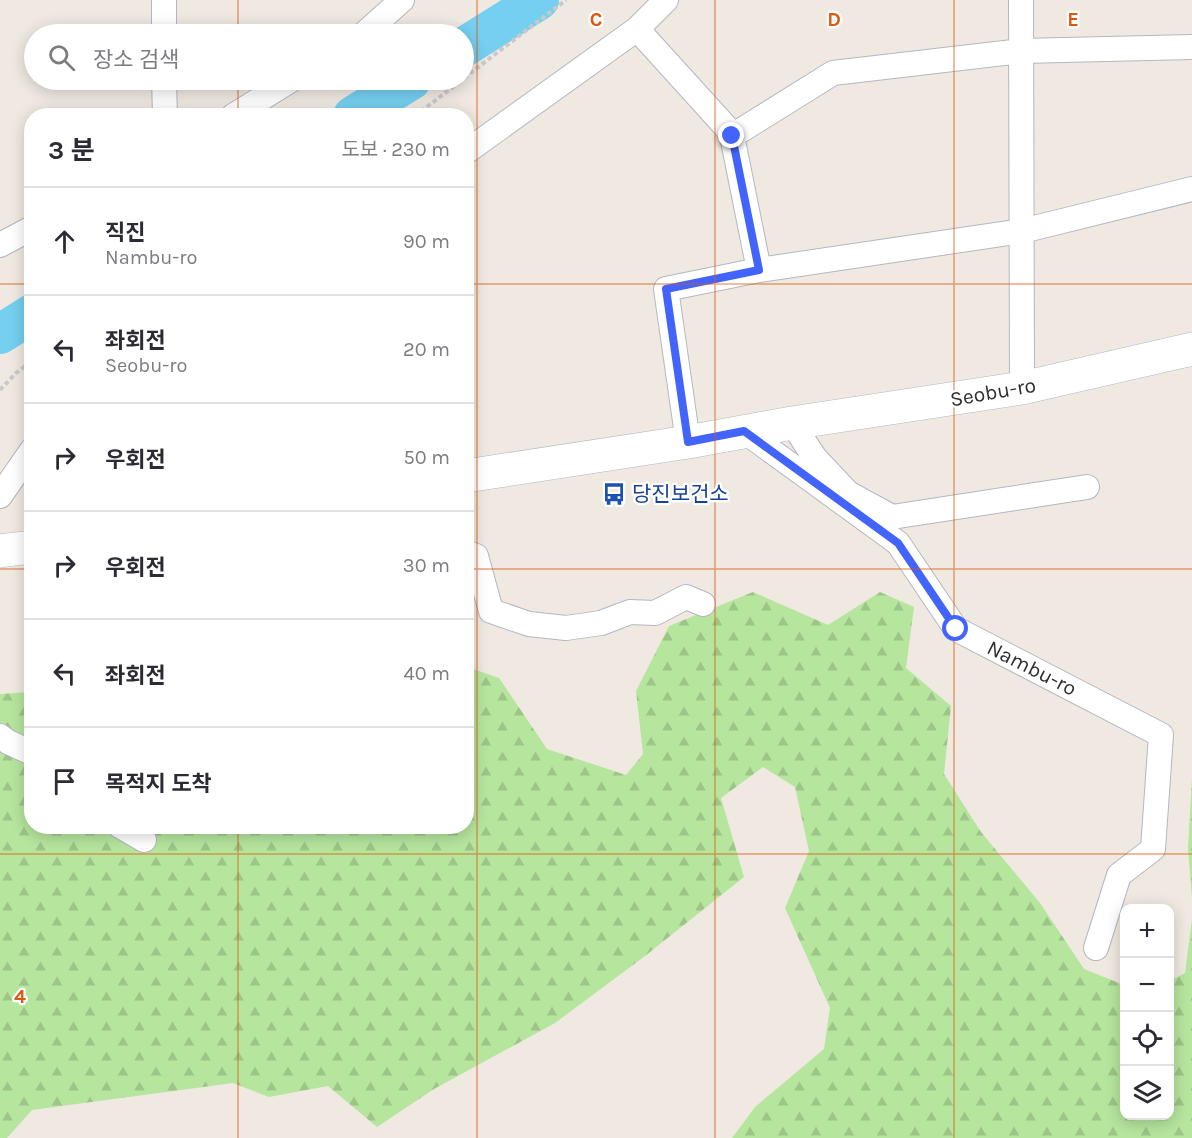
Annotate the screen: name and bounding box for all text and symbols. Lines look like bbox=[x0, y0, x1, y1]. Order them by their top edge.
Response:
text: C bbox=[590, 8, 602, 31]
text: D bbox=[827, 8, 841, 31]
text: E bbox=[1067, 8, 1079, 31]
search box bbox=[24, 24, 474, 90]
icon: search bbox=[45, 41, 78, 74]
text: 장소 검색 bbox=[93, 47, 179, 73]
route end bbox=[718, 122, 744, 148]
text: 3 분 bbox=[48, 135, 95, 166]
text: 도보 · 230 m bbox=[341, 138, 450, 161]
text: 직진 bbox=[105, 220, 145, 246]
icon: ahead bbox=[48, 225, 81, 258]
text: 90 m bbox=[403, 230, 450, 253]
text: Nambu-ro bbox=[105, 246, 197, 269]
text: 좌회전 bbox=[105, 328, 166, 354]
icon: left bbox=[48, 333, 81, 366]
text: 20 m bbox=[403, 338, 450, 361]
text: Seobu-ro bbox=[105, 354, 187, 377]
street label: Seobu-ro bbox=[948, 373, 1038, 411]
icon: right bbox=[48, 441, 81, 474]
text: 50 m bbox=[403, 446, 450, 469]
text: 우회전 bbox=[105, 447, 166, 473]
bus stop icon: 당진보건소 bbox=[601, 481, 627, 507]
place label: 당진보건소 bbox=[632, 482, 729, 506]
icon: right bbox=[48, 549, 81, 582]
text: 30 m bbox=[403, 554, 450, 577]
text: 우회전 bbox=[105, 555, 166, 581]
route start bbox=[942, 615, 968, 641]
street label: Nambu-ro bbox=[983, 635, 1081, 701]
icon: left bbox=[48, 657, 81, 690]
text: 40 m bbox=[404, 662, 450, 685]
text: 좌회전 bbox=[105, 663, 166, 689]
icon: arrive bbox=[48, 765, 81, 798]
text: 목적지 도착 bbox=[105, 771, 212, 797]
map controls bbox=[1120, 904, 1174, 1120]
button: + bbox=[1120, 904, 1174, 958]
button: − bbox=[1120, 958, 1174, 1012]
text: 4 bbox=[14, 985, 26, 1008]
button: locate bbox=[1120, 1012, 1174, 1066]
button: layers bbox=[1120, 1066, 1174, 1120]

